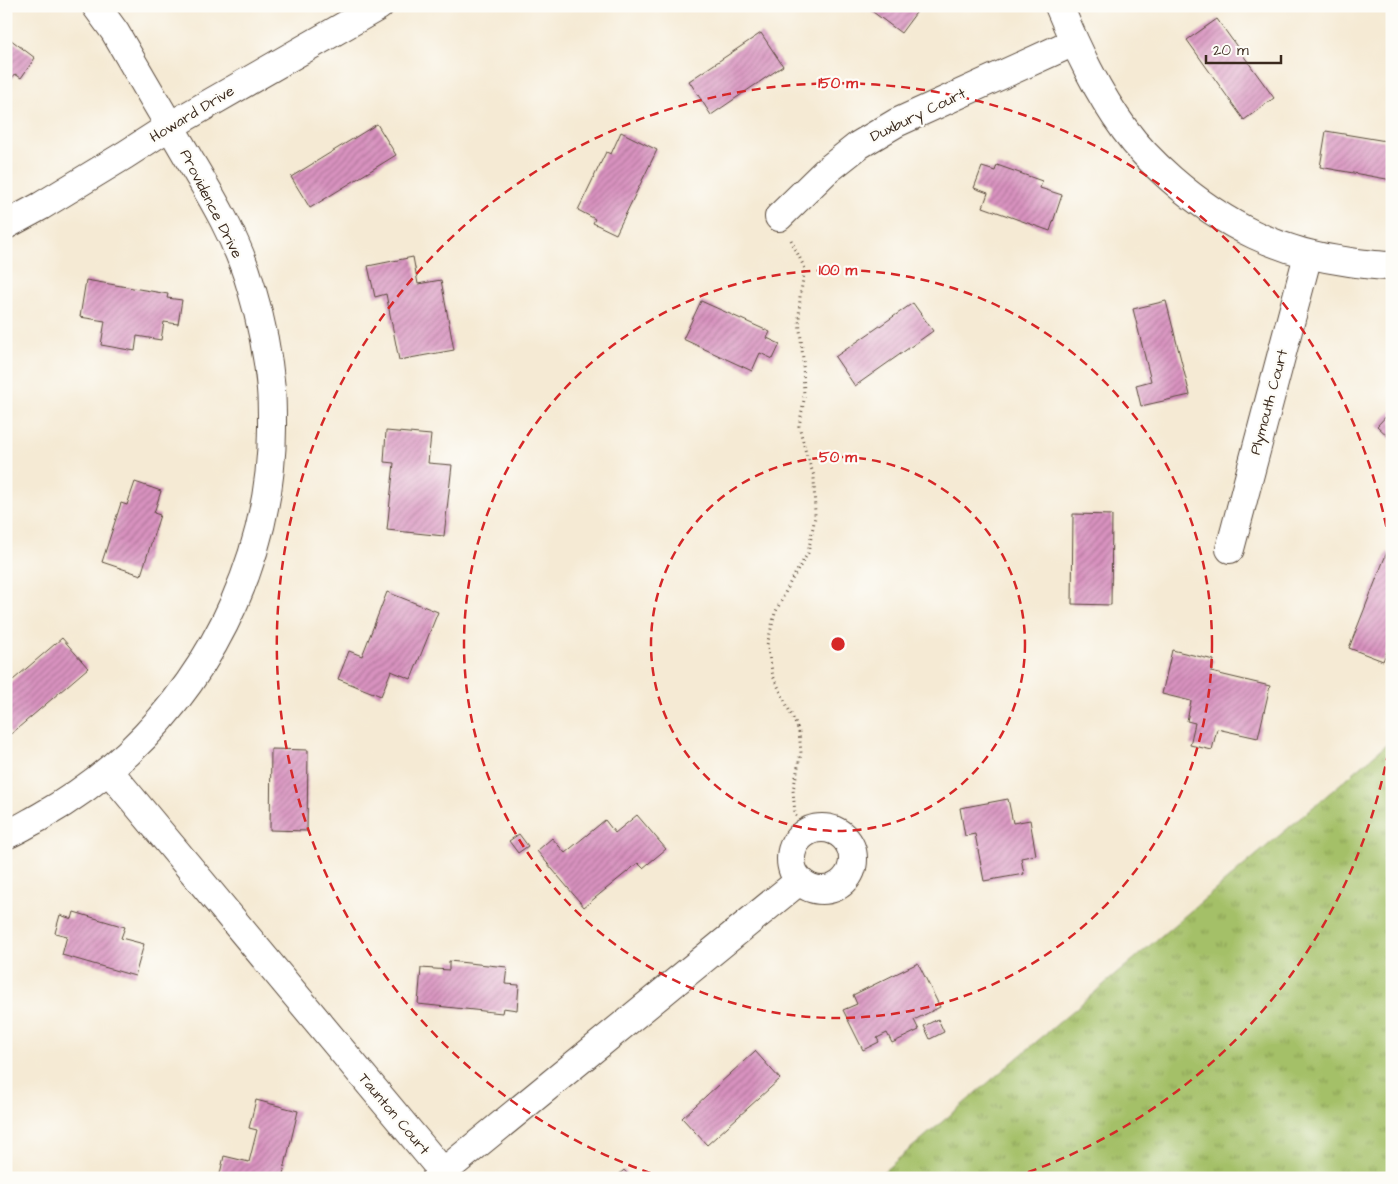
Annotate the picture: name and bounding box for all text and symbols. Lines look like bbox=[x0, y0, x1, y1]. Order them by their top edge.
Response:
scale bar bbox=[1206, 32, 1280, 64]
text: 20 m bbox=[1213, 40, 1249, 61]
text: 150 m bbox=[818, 73, 858, 94]
street label: Howard Drive bbox=[146, 80, 238, 148]
street label: Duxbury Court bbox=[867, 83, 970, 148]
street label: Providence Drive bbox=[175, 146, 247, 262]
text: 100 m bbox=[819, 260, 858, 281]
street label: Plymouth Court bbox=[1245, 347, 1294, 457]
text: 50 m bbox=[819, 447, 857, 468]
centre of rings bbox=[829, 635, 847, 653]
street label: Taunton Court bbox=[353, 1069, 435, 1159]

